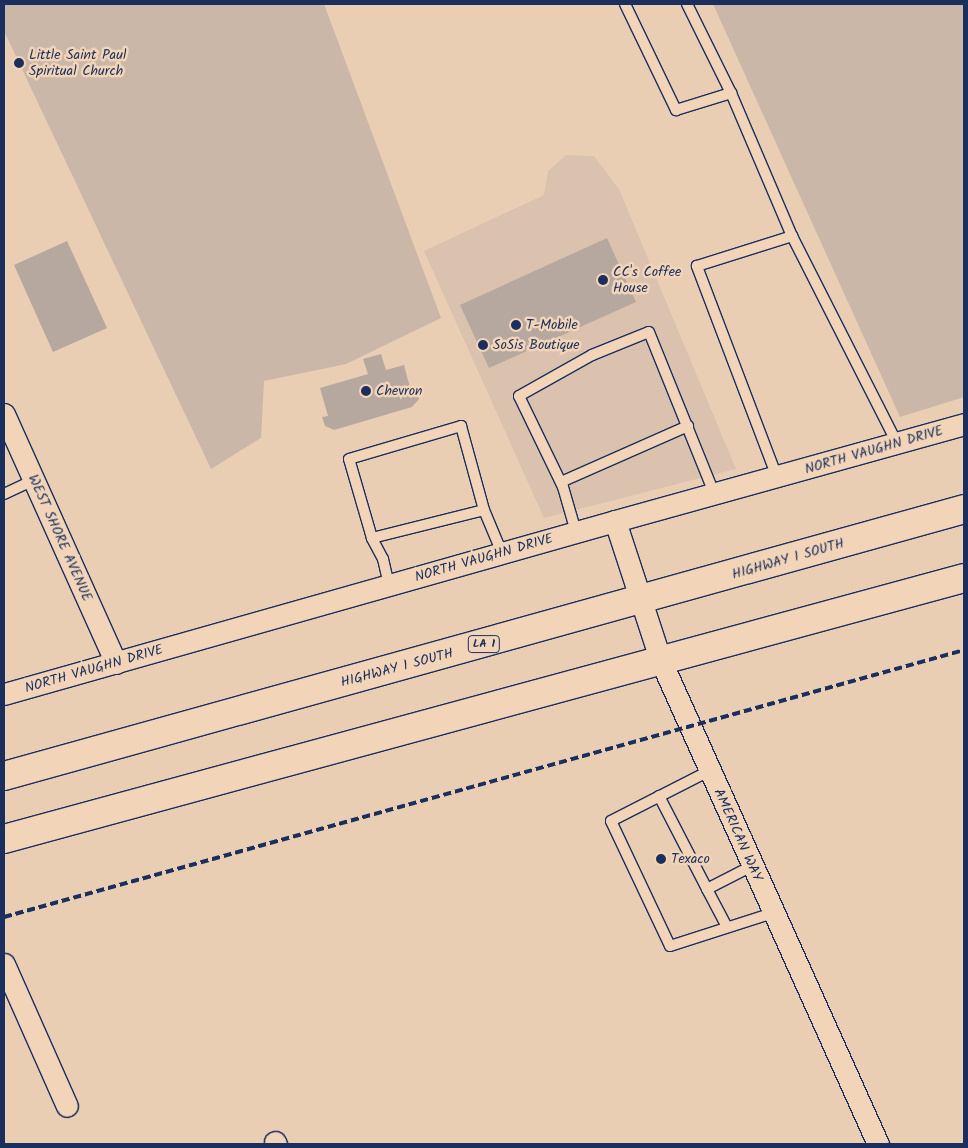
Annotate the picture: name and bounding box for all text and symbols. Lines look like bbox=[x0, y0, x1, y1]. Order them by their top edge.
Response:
place label: Little Saint Paul Spiritual Church bbox=[29, 47, 126, 80]
marker: Little Saint Paul Spiritual Church bbox=[13, 57, 25, 69]
place label: CC's Coffee House bbox=[613, 264, 681, 296]
marker: CC's Coffee House bbox=[597, 274, 609, 286]
place label: T-Mobile bbox=[526, 317, 578, 333]
marker: T-Mobile bbox=[510, 319, 522, 331]
place label: SoSis Boutique bbox=[493, 337, 580, 353]
marker: SoSis Boutique bbox=[477, 339, 489, 351]
place label: Chevron bbox=[376, 383, 423, 399]
marker: Chevron bbox=[360, 385, 372, 397]
street label: NORTH VAUGHN DRIVE bbox=[803, 422, 945, 478]
street label: WEST SHORE AVENUE bbox=[24, 472, 96, 604]
street label: NORTH VAUGHN DRIVE bbox=[413, 530, 555, 586]
street label: HIGHWAY 1 SOUTH bbox=[730, 535, 846, 583]
road number: LA 1 bbox=[468, 634, 500, 654]
street label: NORTH VAUGHN DRIVE bbox=[23, 641, 165, 697]
street label: HIGHWAY 1 SOUTH bbox=[339, 645, 455, 691]
street label: AMERICAN WAY bbox=[710, 786, 766, 884]
place label: Texaco bbox=[671, 851, 710, 867]
marker: Texaco bbox=[655, 853, 667, 865]

